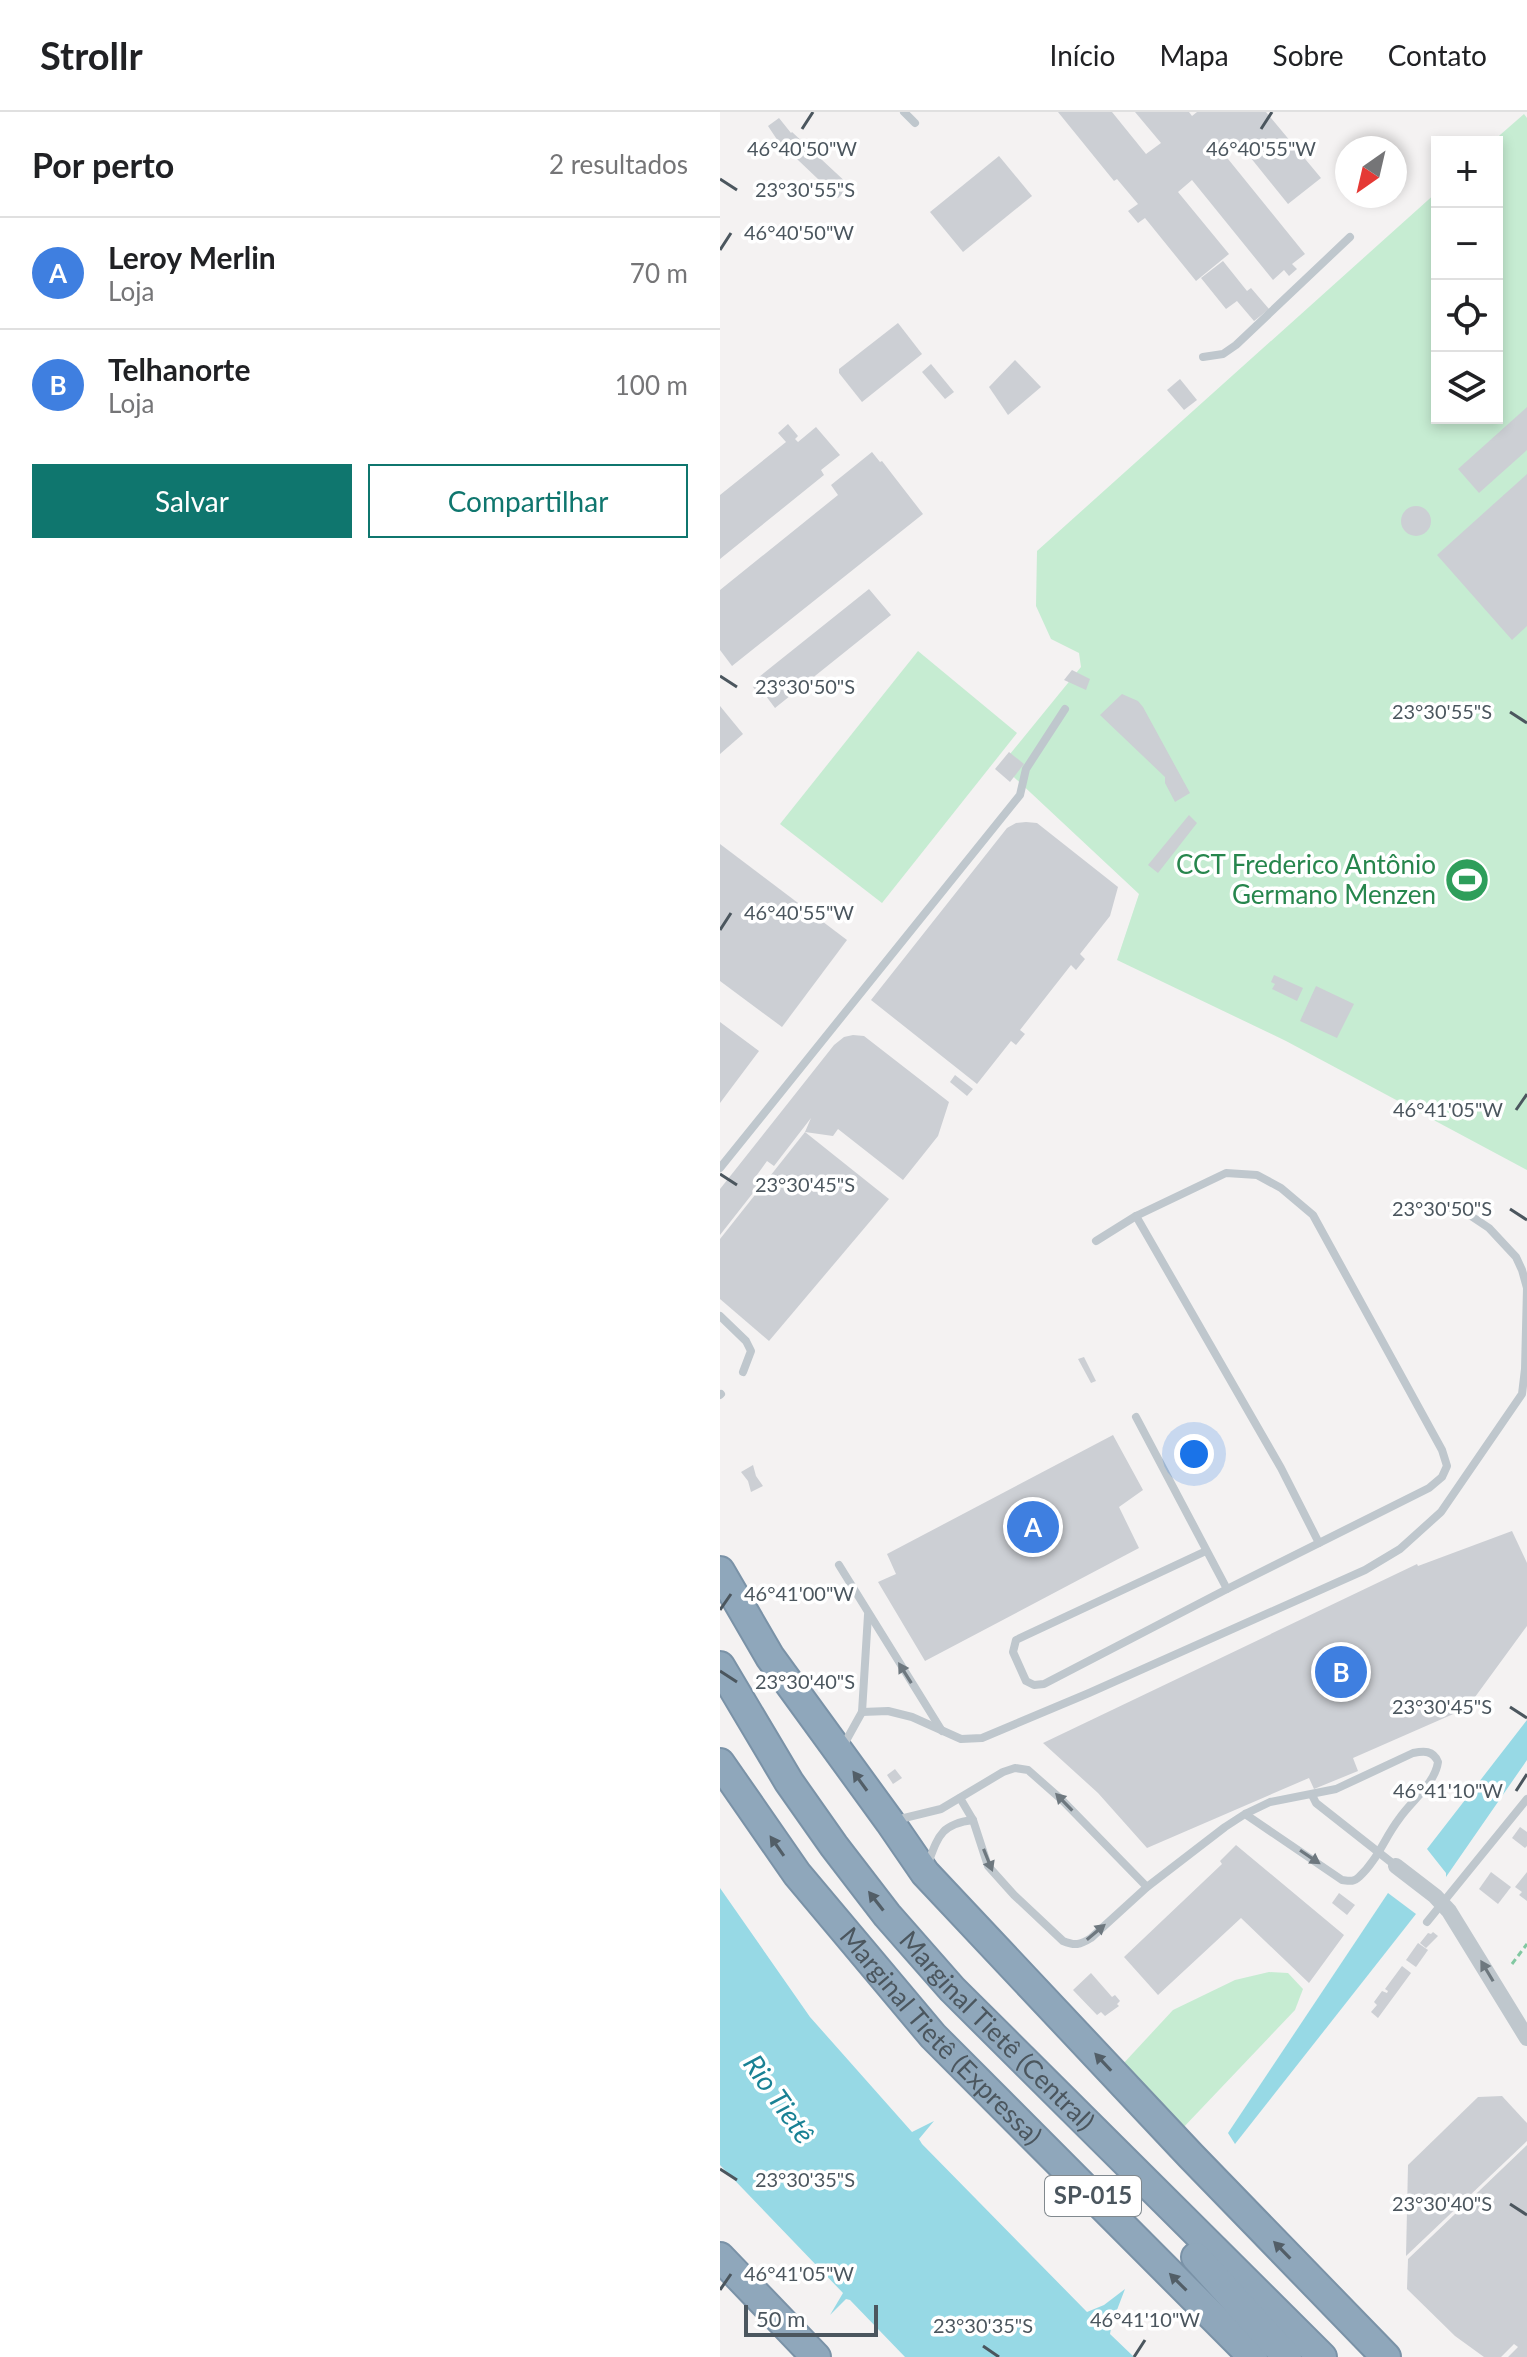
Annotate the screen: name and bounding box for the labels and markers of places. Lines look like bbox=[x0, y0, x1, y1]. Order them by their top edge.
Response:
place label: CCT Frederico Antônio Germano Menzen bbox=[1176, 848, 1436, 910]
sports icon: CCT Frederico Antônio Germano Menzen bbox=[1443, 856, 1491, 904]
pin: A bbox=[1007, 1497, 1059, 1557]
pin: B bbox=[1315, 1642, 1367, 1702]

